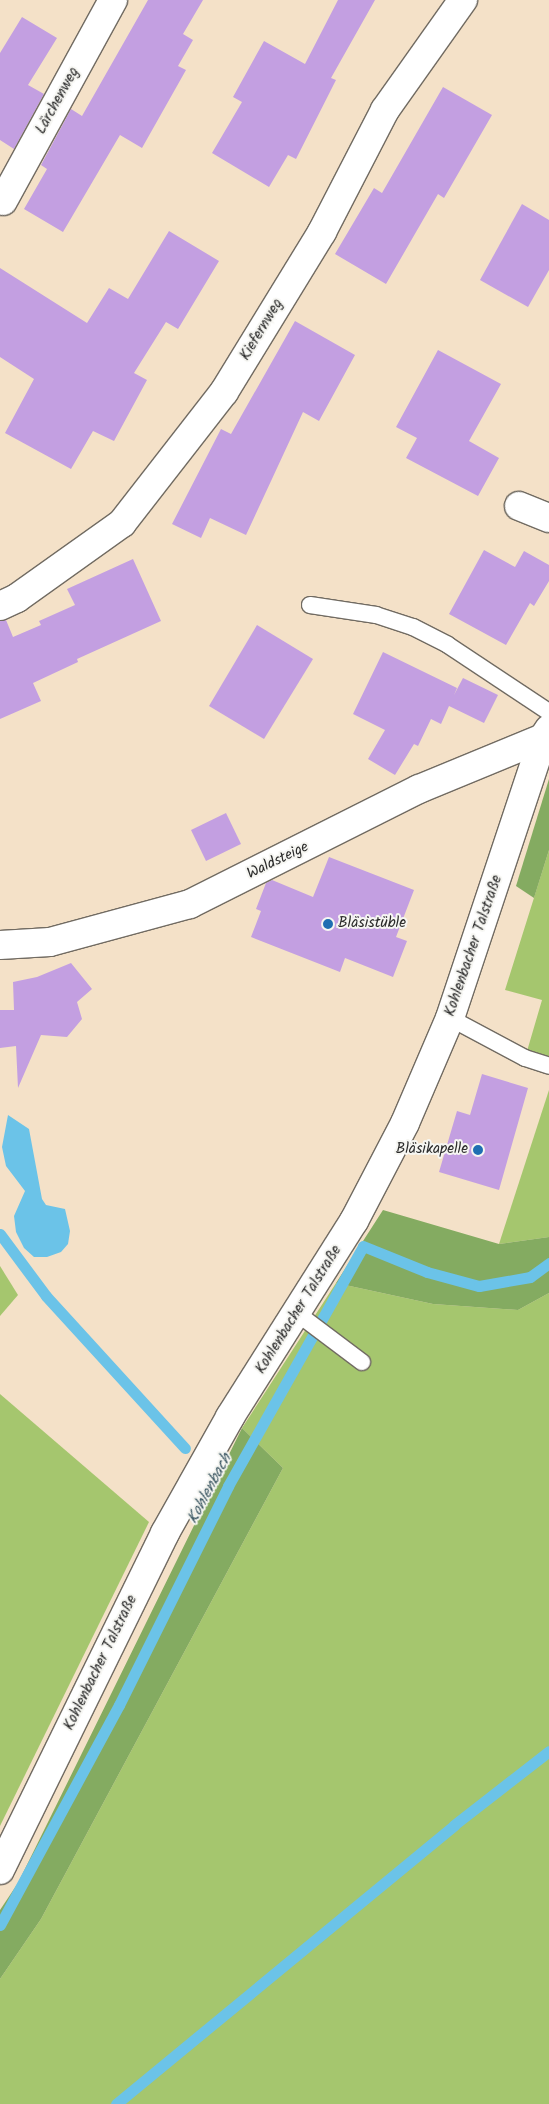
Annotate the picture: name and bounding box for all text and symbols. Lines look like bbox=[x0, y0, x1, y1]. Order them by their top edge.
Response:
street label: Lärchenweg bbox=[32, 64, 84, 138]
street label: Kiefernweg bbox=[237, 296, 287, 364]
street label: Waldsteige bbox=[244, 838, 312, 884]
street label: Kohlenbacher Talstraße bbox=[441, 873, 507, 1019]
place label: Bläsistüble bbox=[338, 915, 406, 933]
marker: Bläsistüble bbox=[322, 918, 334, 930]
place label: Bläsikapelle bbox=[396, 1141, 468, 1159]
marker: Bläsikapelle bbox=[472, 1144, 484, 1156]
street label: Kohlenbacher Talstraße bbox=[252, 1243, 346, 1377]
water label: Kohlenbach bbox=[184, 1451, 236, 1527]
street label: Kohlenbacher Talstraße bbox=[60, 1593, 142, 1733]

